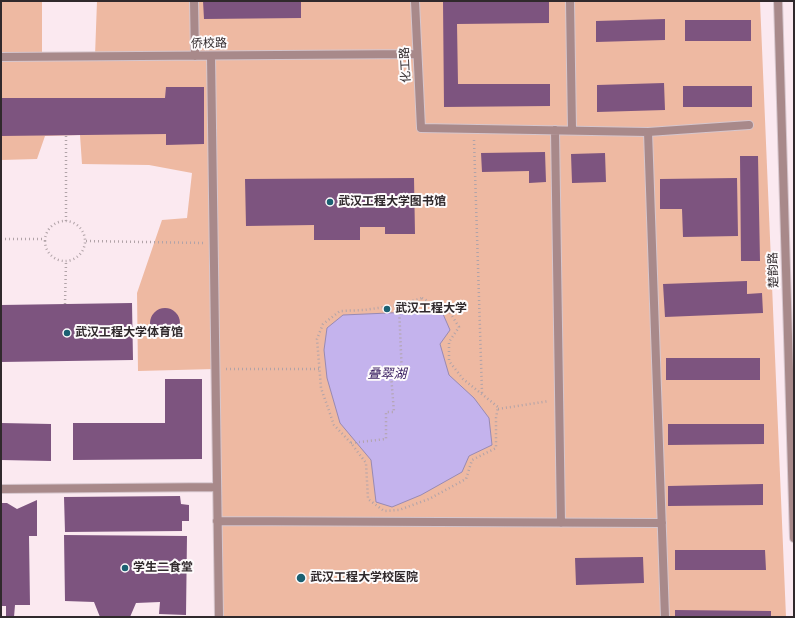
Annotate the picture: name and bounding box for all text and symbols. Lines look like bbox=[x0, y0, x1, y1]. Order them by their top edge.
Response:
street label: 侨校路 bbox=[191, 36, 227, 52]
street label: 化工路 bbox=[398, 47, 414, 83]
place label: 武汉工程大学图书馆 bbox=[338, 195, 446, 209]
marker: 武汉工程大学图书馆 bbox=[325, 197, 335, 207]
street label: 楚韵路 bbox=[766, 252, 782, 288]
place label: 武汉工程大学 bbox=[395, 302, 467, 316]
marker: 武汉工程大学 bbox=[382, 304, 392, 314]
place label: 武汉工程大学体育馆 bbox=[75, 326, 183, 340]
marker: 武汉工程大学体育馆 bbox=[62, 328, 72, 338]
water label: 叠翠湖 bbox=[368, 367, 406, 383]
place label: 学生二食堂 bbox=[133, 561, 193, 575]
marker: 学生二食堂 bbox=[120, 563, 130, 573]
place label: 武汉工程大学校医院 bbox=[310, 571, 418, 585]
marker: 武汉工程大学校医院 bbox=[295, 572, 307, 584]

